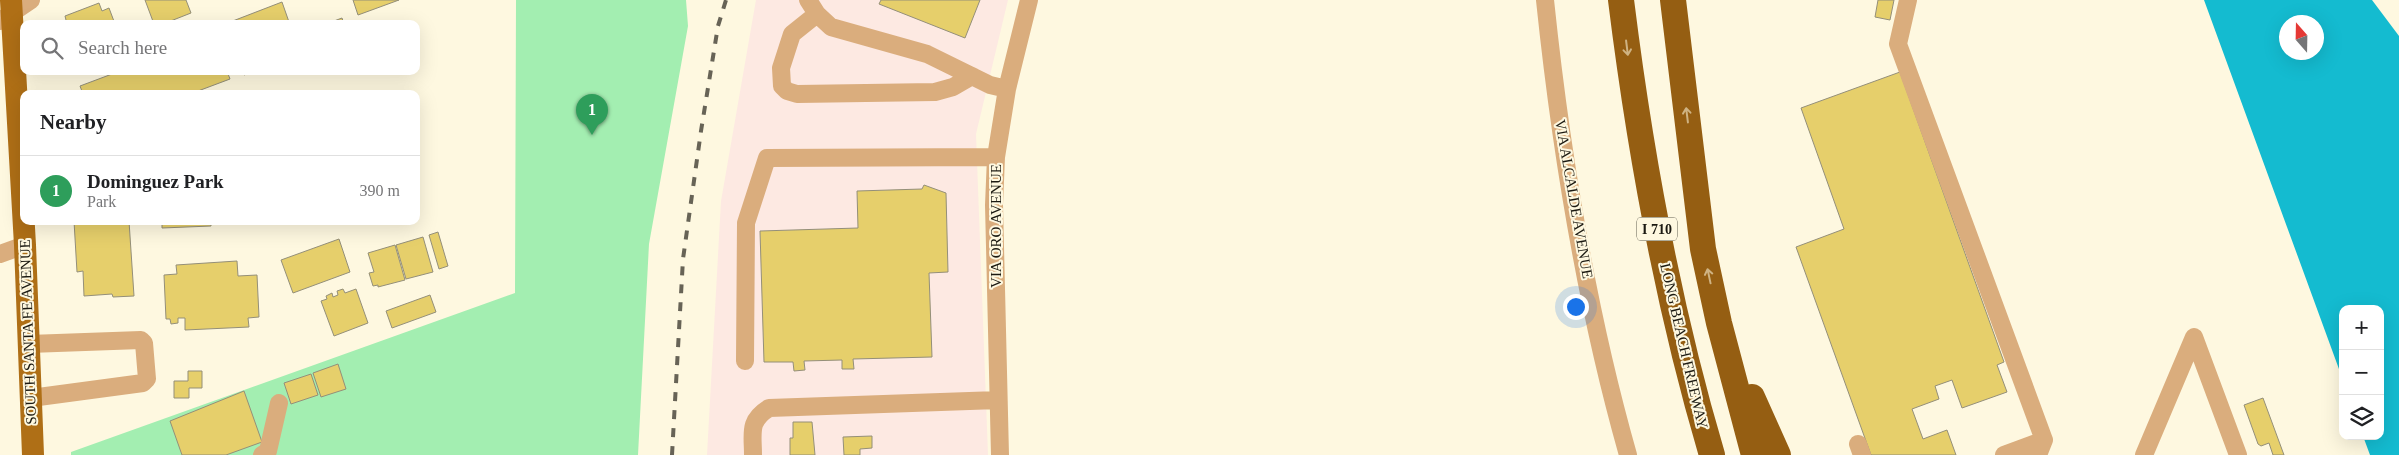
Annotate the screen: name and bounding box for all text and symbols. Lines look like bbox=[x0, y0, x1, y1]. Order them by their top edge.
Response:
north arrow bbox=[2279, 15, 2324, 60]
search box bbox=[20, 20, 420, 75]
icon: search bbox=[38, 34, 66, 62]
text: Search here bbox=[78, 37, 167, 58]
one-way arrow bbox=[1622, 40, 1632, 56]
pin: 1 bbox=[576, 94, 608, 135]
one-way arrow bbox=[1682, 107, 1692, 123]
text: Nearby bbox=[40, 110, 107, 134]
street label: VIA ALCALDE AVENUE bbox=[1552, 118, 1596, 280]
street label: VIA ORO AVENUE bbox=[988, 164, 1004, 288]
text: Dominguez Park bbox=[87, 171, 224, 192]
text: 1 bbox=[52, 182, 60, 199]
text: 390 m bbox=[360, 182, 400, 199]
text: Park bbox=[87, 193, 116, 210]
road number: I 710 bbox=[1637, 218, 1677, 240]
street label: SOUTH SANTA FE AVENUE bbox=[17, 239, 39, 425]
street label: LONG BEACH FREEWAY bbox=[1657, 262, 1711, 431]
one-way arrow bbox=[1704, 268, 1713, 284]
your location bbox=[1563, 294, 1589, 320]
map controls bbox=[2339, 305, 2384, 440]
button: + bbox=[2339, 305, 2384, 350]
button: − bbox=[2339, 350, 2384, 395]
button: layers bbox=[2339, 395, 2384, 440]

